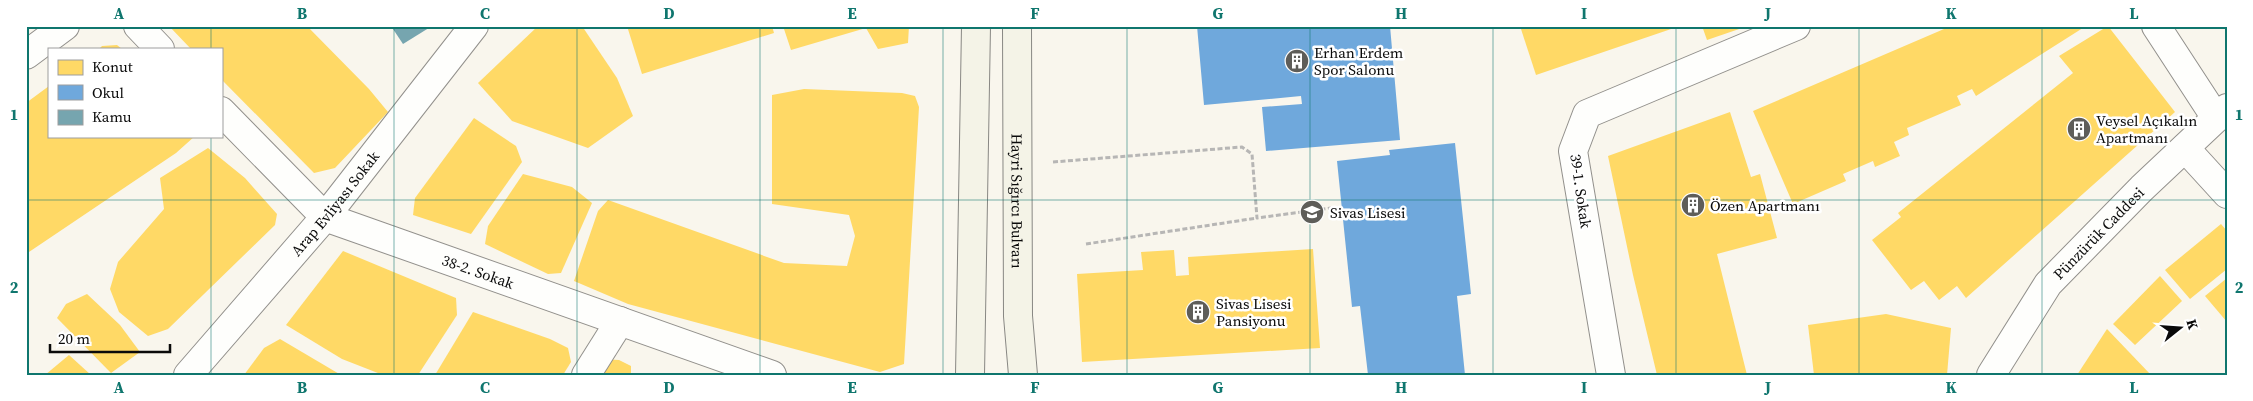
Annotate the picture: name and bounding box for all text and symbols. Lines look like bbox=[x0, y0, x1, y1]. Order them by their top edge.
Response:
text: A bbox=[114, 2, 125, 24]
text: B bbox=[297, 2, 308, 24]
text: C bbox=[480, 2, 490, 24]
text: D bbox=[663, 2, 675, 24]
text: E bbox=[847, 2, 857, 24]
text: F bbox=[1030, 2, 1040, 24]
text: G bbox=[1213, 2, 1224, 24]
text: H bbox=[1395, 2, 1407, 24]
text: I bbox=[1581, 2, 1587, 24]
text: J bbox=[1764, 2, 1771, 24]
text: K bbox=[1945, 2, 1957, 24]
text: L bbox=[2129, 2, 2139, 24]
place label: Erhan Erdem Spor Salonu bbox=[1314, 42, 1404, 80]
legend bbox=[48, 48, 222, 138]
building icon: Erhan Erdem Spor Salonu bbox=[1284, 48, 1310, 74]
text: Konut bbox=[92, 56, 133, 77]
text: Okul bbox=[92, 82, 125, 103]
text: 1 bbox=[10, 103, 18, 125]
text: 1 bbox=[2235, 103, 2243, 125]
text: Kamu bbox=[92, 106, 132, 127]
place label: Veysel Açıkalın Apartmanı bbox=[2096, 110, 2197, 148]
building icon: Veysel Açıkalın Apartmanı bbox=[2066, 116, 2092, 142]
street label: Hayri Sığırcı Bulvarı bbox=[1007, 133, 1028, 269]
street label: Arap Evliyası Sokak bbox=[286, 145, 384, 260]
street label: 39-1. Sokak bbox=[1565, 152, 1597, 230]
street label: Pünzürük Caddesi bbox=[2048, 182, 2148, 284]
building icon: Özen Apartmanı bbox=[1680, 192, 1706, 218]
place label: Özen Apartmanı bbox=[1710, 195, 1820, 216]
school or university icon: Sivas Lisesi bbox=[1299, 199, 1325, 225]
place label: Sivas Lisesi bbox=[1330, 202, 1405, 223]
street label: 38-2. Sokak bbox=[439, 249, 518, 294]
text: 2 bbox=[10, 276, 19, 298]
text: 2 bbox=[2235, 276, 2244, 298]
place label: Sivas Lisesi Pansiyonu bbox=[1216, 293, 1291, 331]
building icon: Sivas Lisesi Pansiyonu bbox=[1185, 299, 1211, 325]
north arrow bbox=[2156, 304, 2206, 354]
text: K bbox=[2181, 317, 2203, 332]
scale bar bbox=[50, 321, 170, 353]
text: 20 m bbox=[58, 328, 90, 349]
text: A bbox=[114, 376, 125, 398]
text: B bbox=[297, 376, 308, 398]
text: C bbox=[480, 376, 490, 398]
text: D bbox=[663, 376, 675, 398]
text: E bbox=[847, 376, 857, 398]
text: F bbox=[1030, 376, 1040, 398]
text: G bbox=[1213, 376, 1224, 398]
text: H bbox=[1395, 376, 1407, 398]
text: I bbox=[1581, 376, 1587, 398]
text: J bbox=[1764, 376, 1771, 398]
text: K bbox=[1945, 376, 1957, 398]
text: L bbox=[2129, 376, 2139, 398]

